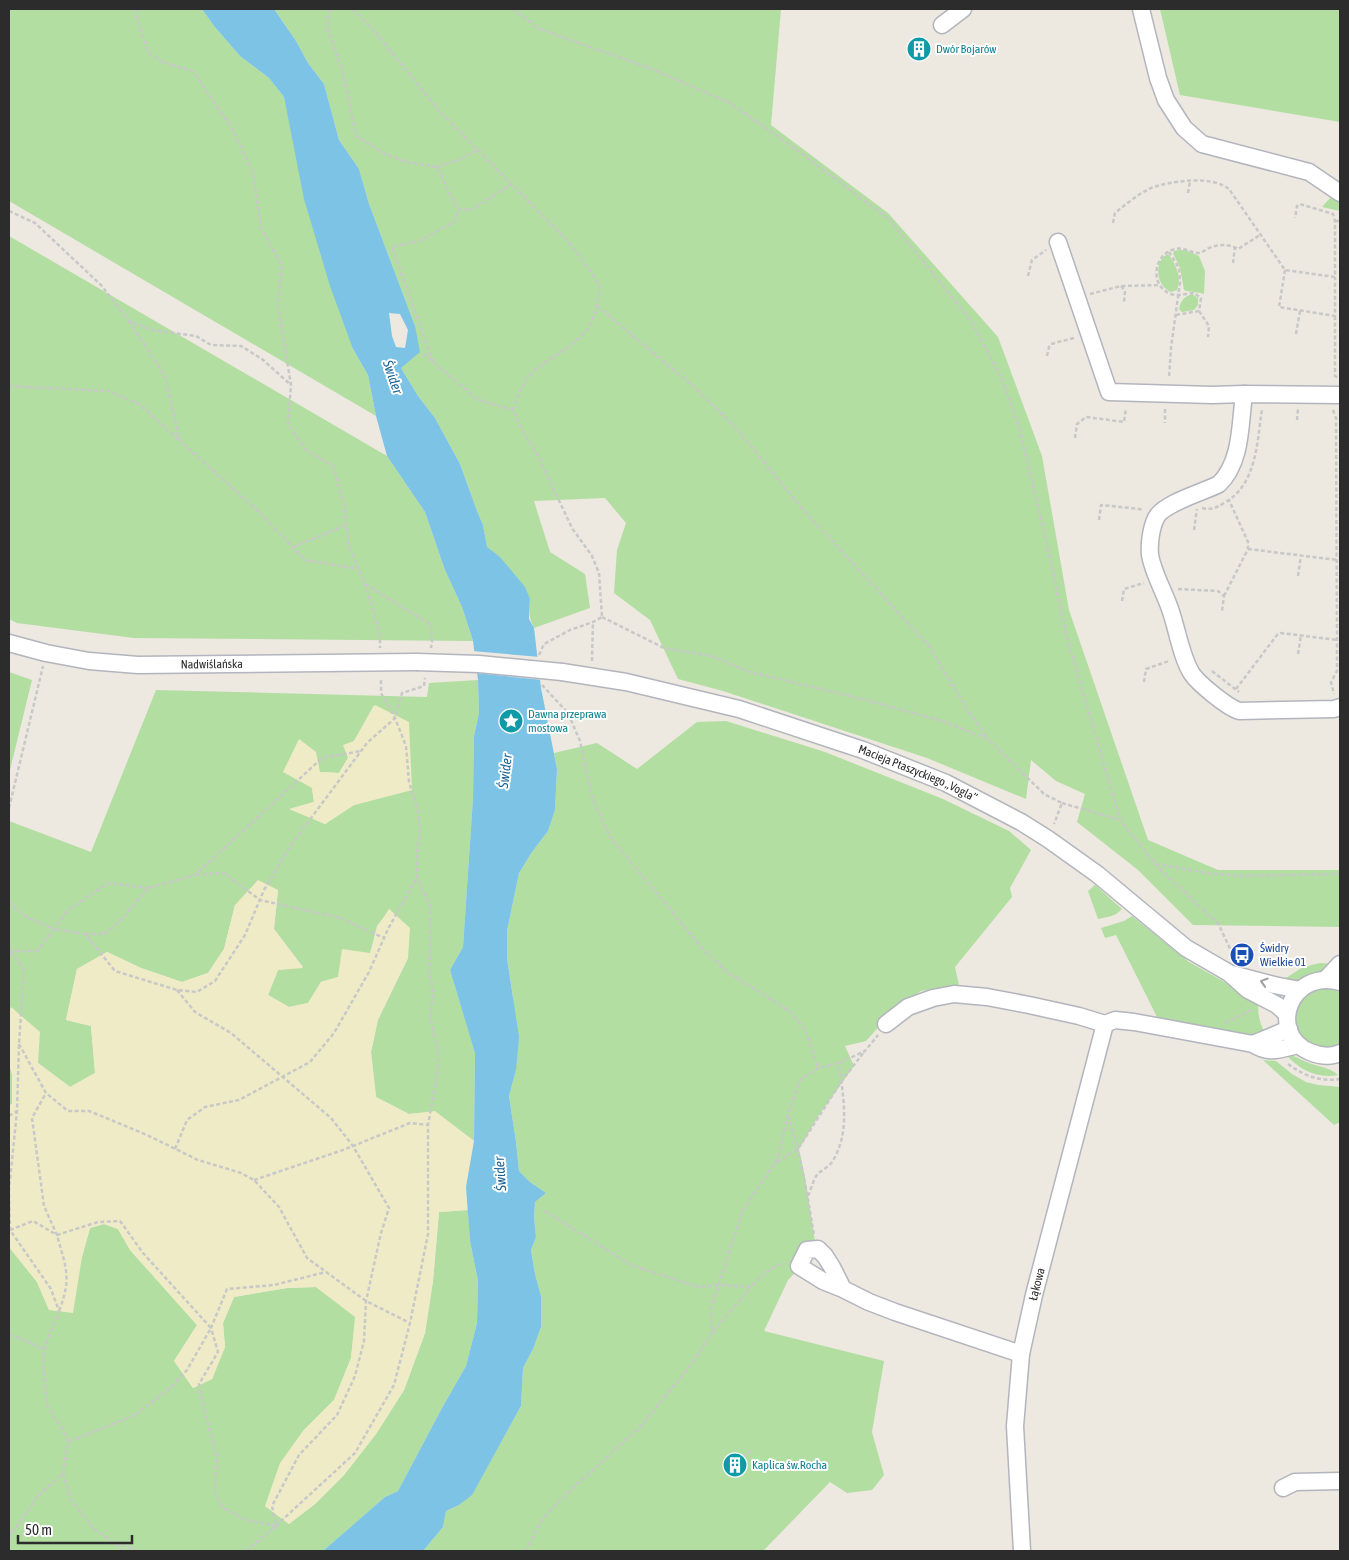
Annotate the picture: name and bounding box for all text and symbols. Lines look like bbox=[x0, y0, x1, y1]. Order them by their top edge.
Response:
building icon: Dwór Bojarów bbox=[906, 36, 932, 62]
place label: Dwór Bojarów bbox=[936, 42, 996, 56]
water label: Świder bbox=[380, 357, 406, 397]
street label: Nadwiślańska bbox=[181, 657, 243, 672]
place label: Dawna przeprawa mostowa bbox=[528, 707, 607, 735]
place icon: Dawna przeprawa mostowa bbox=[498, 708, 524, 734]
street label: Macieja Ptaszyckiego „Vogla” bbox=[857, 742, 979, 805]
water label: Świder bbox=[495, 752, 515, 790]
place label: Świdry Wielkie 01 bbox=[1260, 941, 1307, 969]
bus stop icon: Świdry Wielkie 01 bbox=[1229, 942, 1255, 968]
one-way arrow bbox=[1261, 978, 1269, 988]
water label: Świder bbox=[491, 1155, 509, 1193]
street label: Łąkowa bbox=[1026, 1266, 1048, 1302]
building icon: Kaplica św.Rocha bbox=[722, 1452, 748, 1478]
place label: Kaplica św.Rocha bbox=[752, 1458, 827, 1472]
scale bar bbox=[18, 1512, 131, 1544]
text: 50 m bbox=[25, 1521, 52, 1538]

